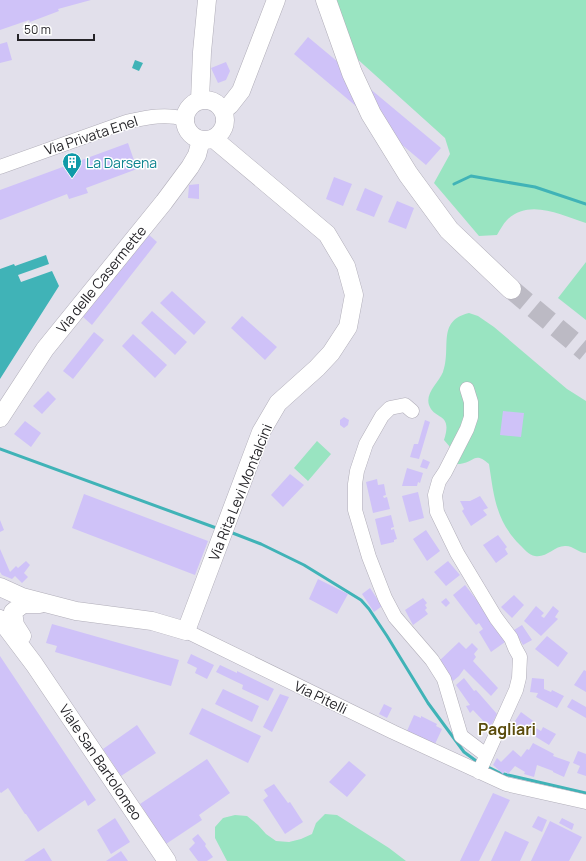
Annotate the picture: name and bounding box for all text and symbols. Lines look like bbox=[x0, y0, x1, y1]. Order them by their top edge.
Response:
scale bar bbox=[18, 16, 94, 42]
text: 50 m bbox=[24, 21, 51, 38]
street label: Via Privata Enel bbox=[42, 111, 140, 159]
building icon: La Darsena bbox=[61, 151, 83, 179]
place label: La Darsena bbox=[86, 153, 157, 172]
street label: Via delle Casermette bbox=[52, 221, 150, 337]
street label: Via Rita Levi Montalcini bbox=[204, 421, 276, 563]
street label: Via Pitelli bbox=[291, 676, 351, 718]
street label: Viale San Bartolomeo bbox=[55, 700, 147, 824]
district label: Pagliari bbox=[478, 718, 536, 740]

